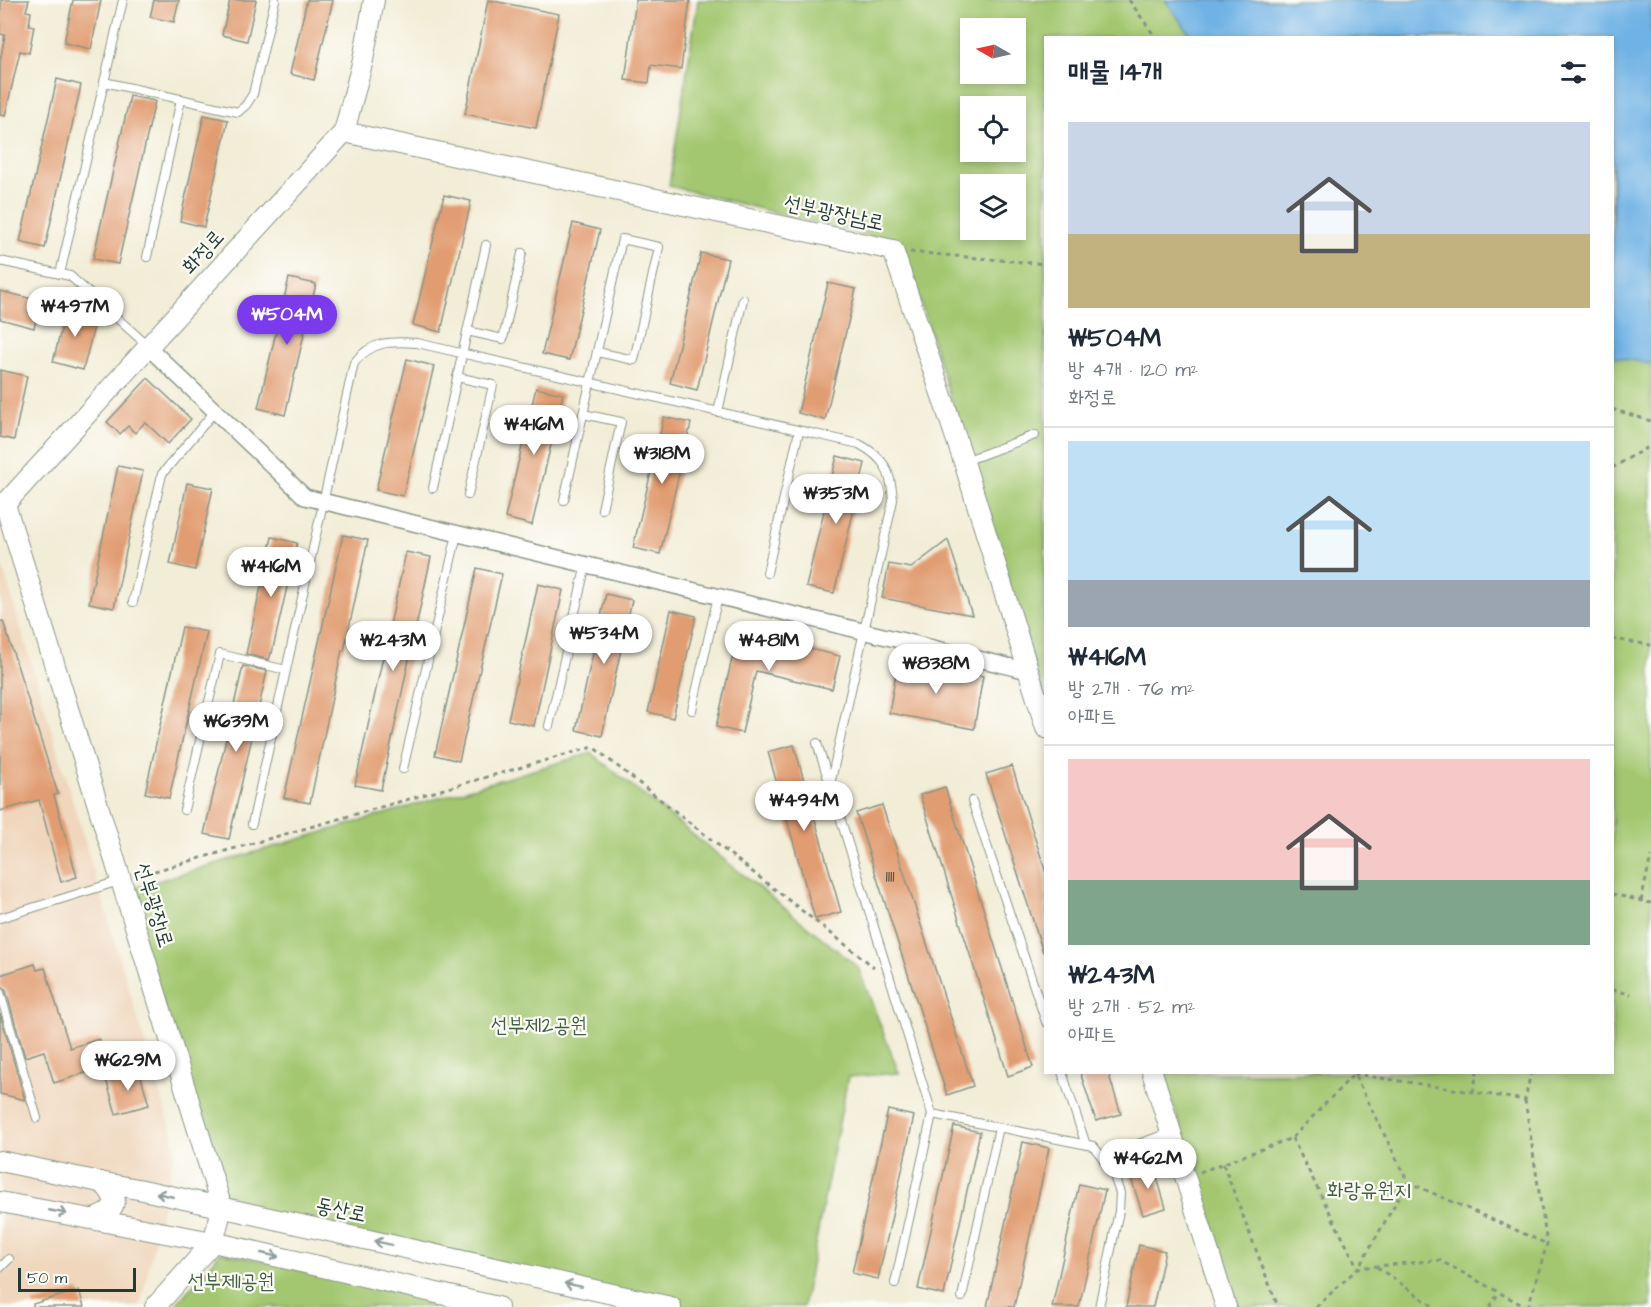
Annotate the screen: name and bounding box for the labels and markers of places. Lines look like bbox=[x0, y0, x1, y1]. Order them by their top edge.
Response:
pin: ₩497M bbox=[33, 287, 117, 338]
pin: ₩504M bbox=[245, 295, 329, 346]
pin: ₩416M bbox=[492, 405, 576, 456]
pin: ₩318M bbox=[620, 434, 704, 485]
pin: ₩353M bbox=[794, 474, 878, 525]
pin: ₩416M bbox=[229, 547, 313, 598]
pin: ₩534M bbox=[562, 614, 646, 665]
pin: ₩243M bbox=[351, 621, 435, 672]
pin: ₩481M bbox=[727, 621, 811, 672]
pin: ₩838M bbox=[894, 644, 978, 695]
pin: ₩639M bbox=[194, 702, 278, 753]
pin: ₩494M bbox=[762, 781, 846, 832]
pin: ₩629M bbox=[86, 1041, 170, 1092]
pin: ₩462M bbox=[1106, 1139, 1190, 1190]

